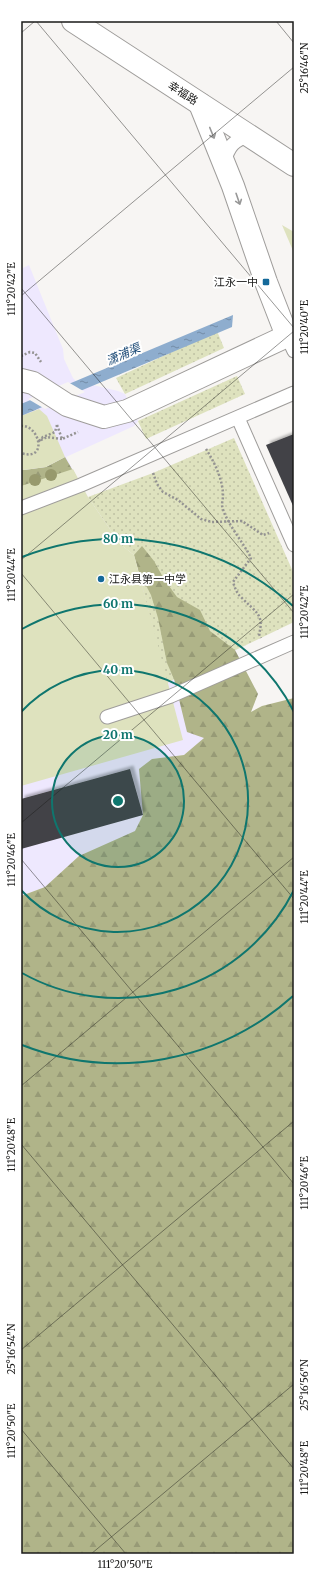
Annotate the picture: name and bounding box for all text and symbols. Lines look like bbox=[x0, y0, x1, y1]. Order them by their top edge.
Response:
text: 25°16'46"N bbox=[298, 42, 311, 94]
street label: 幸福路 bbox=[165, 78, 201, 108]
one-way arrow bbox=[209, 127, 216, 139]
one-way arrow bbox=[234, 193, 242, 205]
text: 111°20'42"E bbox=[5, 262, 18, 316]
place label: 江永一中 bbox=[214, 275, 258, 289]
marker: 江永一中 bbox=[261, 277, 271, 287]
text: 111°20'40"E bbox=[298, 299, 311, 354]
water label: 潇浦渠 bbox=[103, 339, 144, 368]
text: 80 m bbox=[103, 531, 133, 546]
text: 111°20'44"E bbox=[5, 548, 18, 602]
place label: 江永县第一中学 bbox=[109, 572, 186, 586]
marker: 江永县第一中学 bbox=[96, 574, 106, 584]
text: 111°20'42"E bbox=[298, 585, 311, 639]
text: 60 m bbox=[103, 596, 133, 611]
text: 40 m bbox=[103, 662, 133, 677]
text: 20 m bbox=[103, 727, 133, 742]
centre of rings bbox=[111, 794, 125, 808]
text: 111°20'46"E bbox=[5, 833, 18, 887]
text: 111°20'44"E bbox=[298, 870, 311, 924]
text: 111°20'48"E bbox=[5, 1117, 18, 1172]
text: 111°20'46"E bbox=[298, 1156, 311, 1210]
text: 25°16'54"N bbox=[5, 1323, 18, 1375]
text: 25°16'56"N bbox=[298, 1359, 311, 1411]
text: 111°20'50"E bbox=[5, 1403, 18, 1458]
text: 111°20'48"E bbox=[298, 1440, 311, 1495]
text: 111°20'50"E bbox=[98, 1558, 153, 1571]

